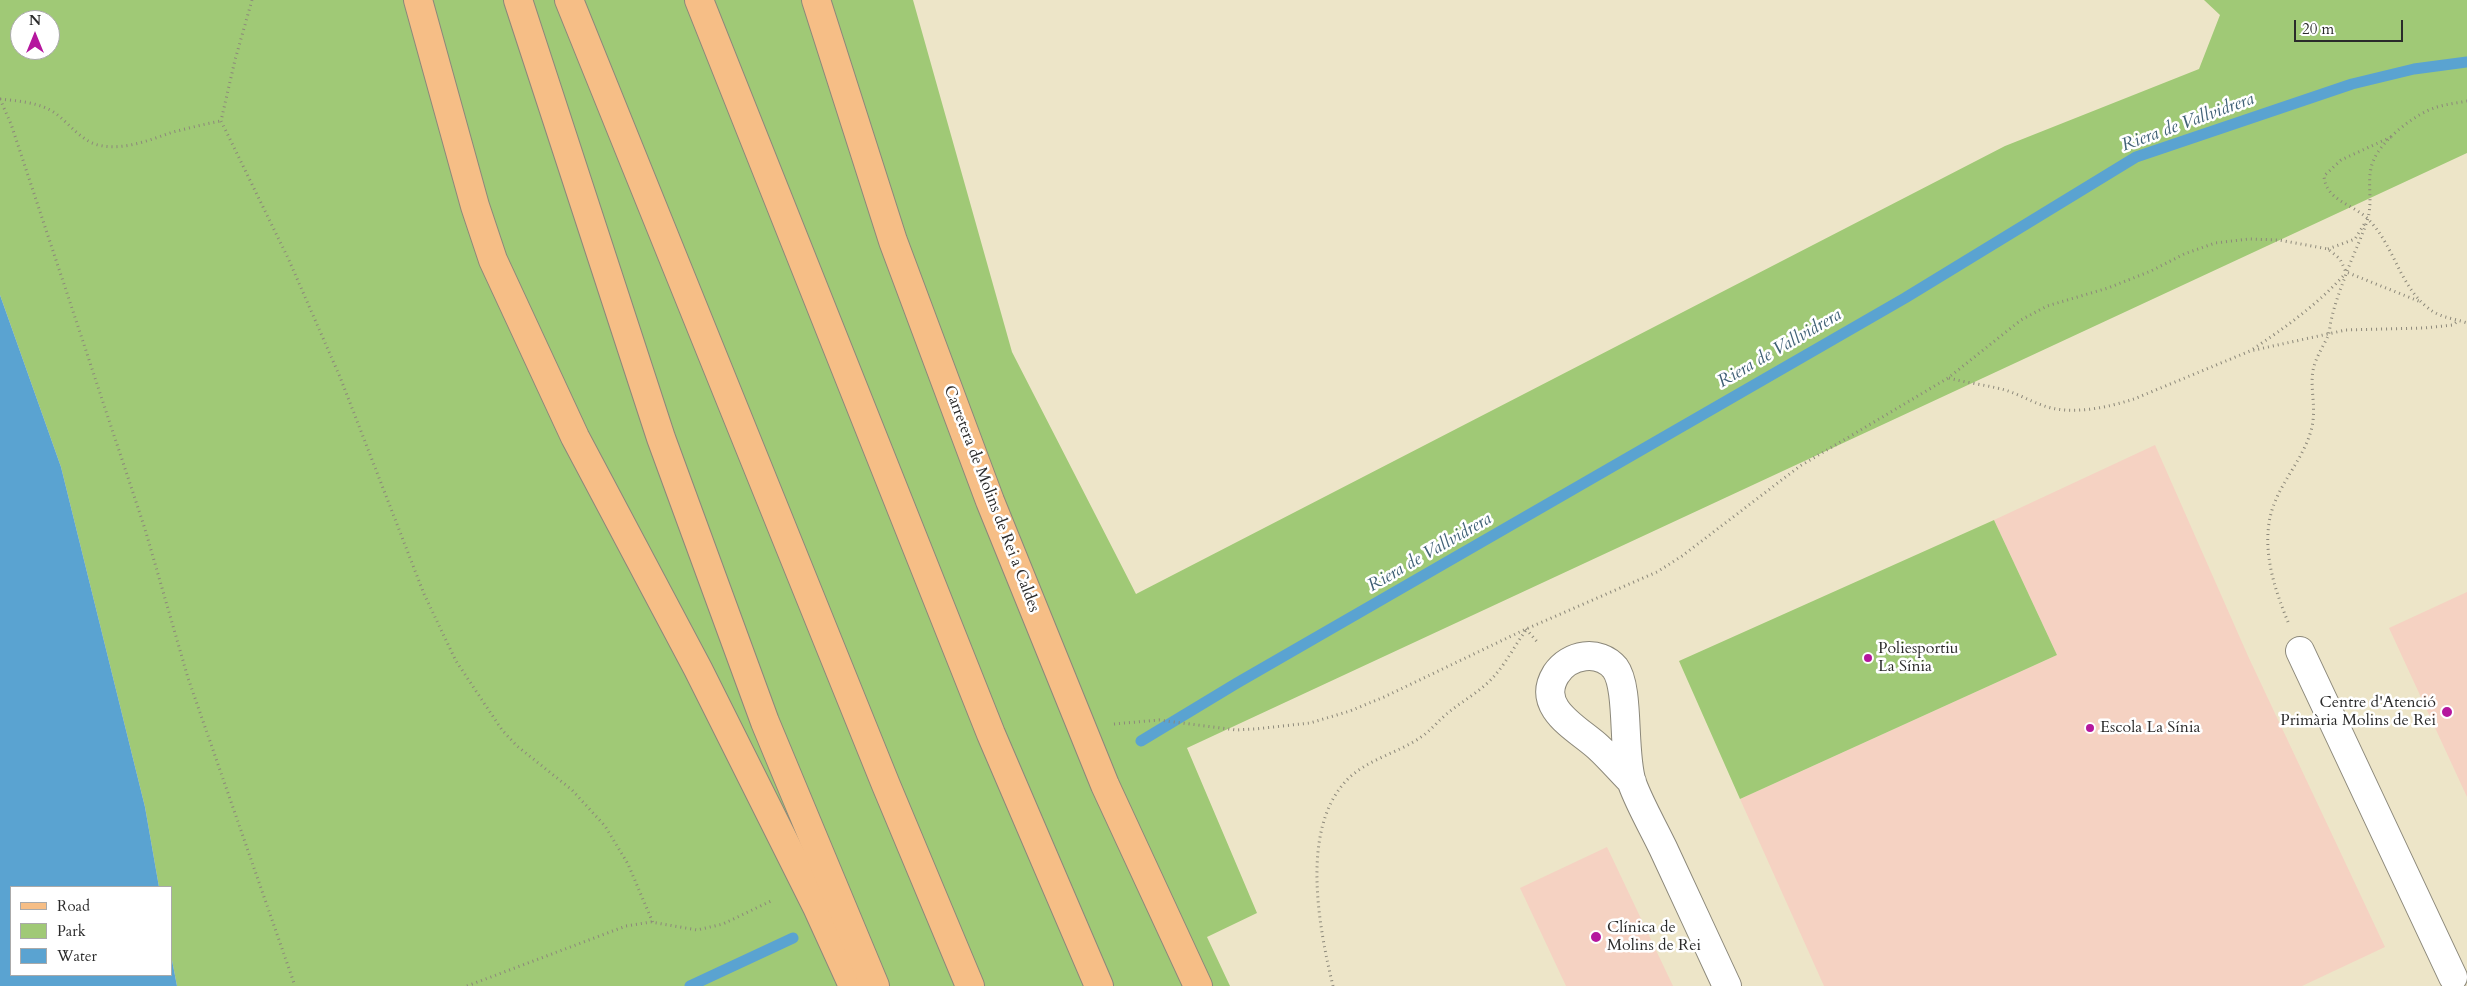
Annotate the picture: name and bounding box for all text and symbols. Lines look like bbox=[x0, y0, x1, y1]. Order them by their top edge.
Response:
north arrow bbox=[10, 10, 60, 60]
scale bar bbox=[2297, 10, 2406, 42]
text: N bbox=[29, 11, 41, 30]
text: 20 m bbox=[2302, 19, 2334, 39]
water label: Riera de Vallvidrera bbox=[2119, 89, 2257, 157]
water label: Riera de Vallvidrera bbox=[1714, 305, 1846, 393]
street label: Carretera de Molins de Rei a Caldes bbox=[939, 383, 1043, 615]
water label: Riera de Vallvidrera bbox=[1364, 509, 1496, 597]
place label: Poliesportiu La Sínia bbox=[1878, 639, 1959, 677]
marker: Poliesportiu La Sínia bbox=[1862, 652, 1874, 664]
place label: Centre d'Atenció Primària Molins de Rei bbox=[2280, 693, 2436, 731]
marker: Centre d'Atenció Primària Molins de Rei bbox=[2440, 705, 2454, 719]
place label: Escola La Sínia bbox=[2100, 718, 2200, 738]
marker: Escola La Sínia bbox=[2084, 722, 2096, 734]
legend bbox=[10, 886, 172, 976]
text: Road bbox=[57, 896, 90, 916]
place label: Clínica de Molins de Rei bbox=[1607, 918, 1701, 956]
text: Park bbox=[57, 921, 86, 941]
marker: Clínica de Molins de Rei bbox=[1589, 930, 1603, 944]
text: Water bbox=[57, 946, 97, 966]

